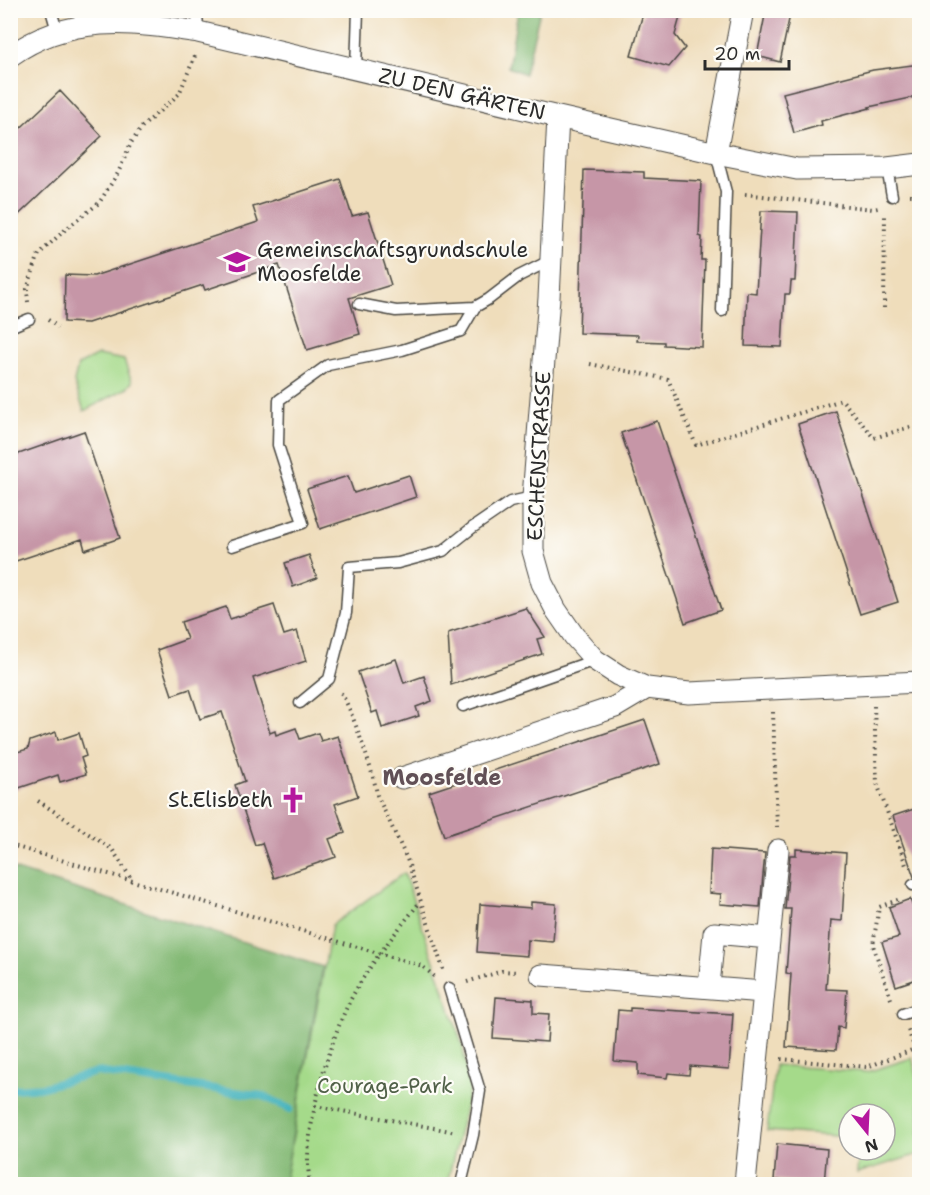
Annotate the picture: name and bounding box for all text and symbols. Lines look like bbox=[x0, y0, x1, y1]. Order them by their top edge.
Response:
scale bar bbox=[705, 33, 789, 71]
text: 20 m bbox=[714, 42, 760, 66]
street label: ZU DEN GÄRTEN bbox=[376, 61, 548, 127]
place label: Gemeinschaftsgrundschule Moosfelde bbox=[257, 236, 528, 288]
school or university icon: Gemeinschaftsgrundschule Moosfelde bbox=[222, 247, 252, 277]
street label: ESCHENSTRASSE bbox=[521, 371, 557, 541]
district label: Moosfelde bbox=[382, 763, 502, 792]
church icon: St.Elisbeth bbox=[278, 785, 308, 815]
place label: St.Elisbeth bbox=[168, 786, 273, 814]
park label: Courage-Park bbox=[317, 1072, 453, 1100]
north arrow bbox=[837, 1102, 897, 1162]
text: N bbox=[862, 1134, 881, 1158]

